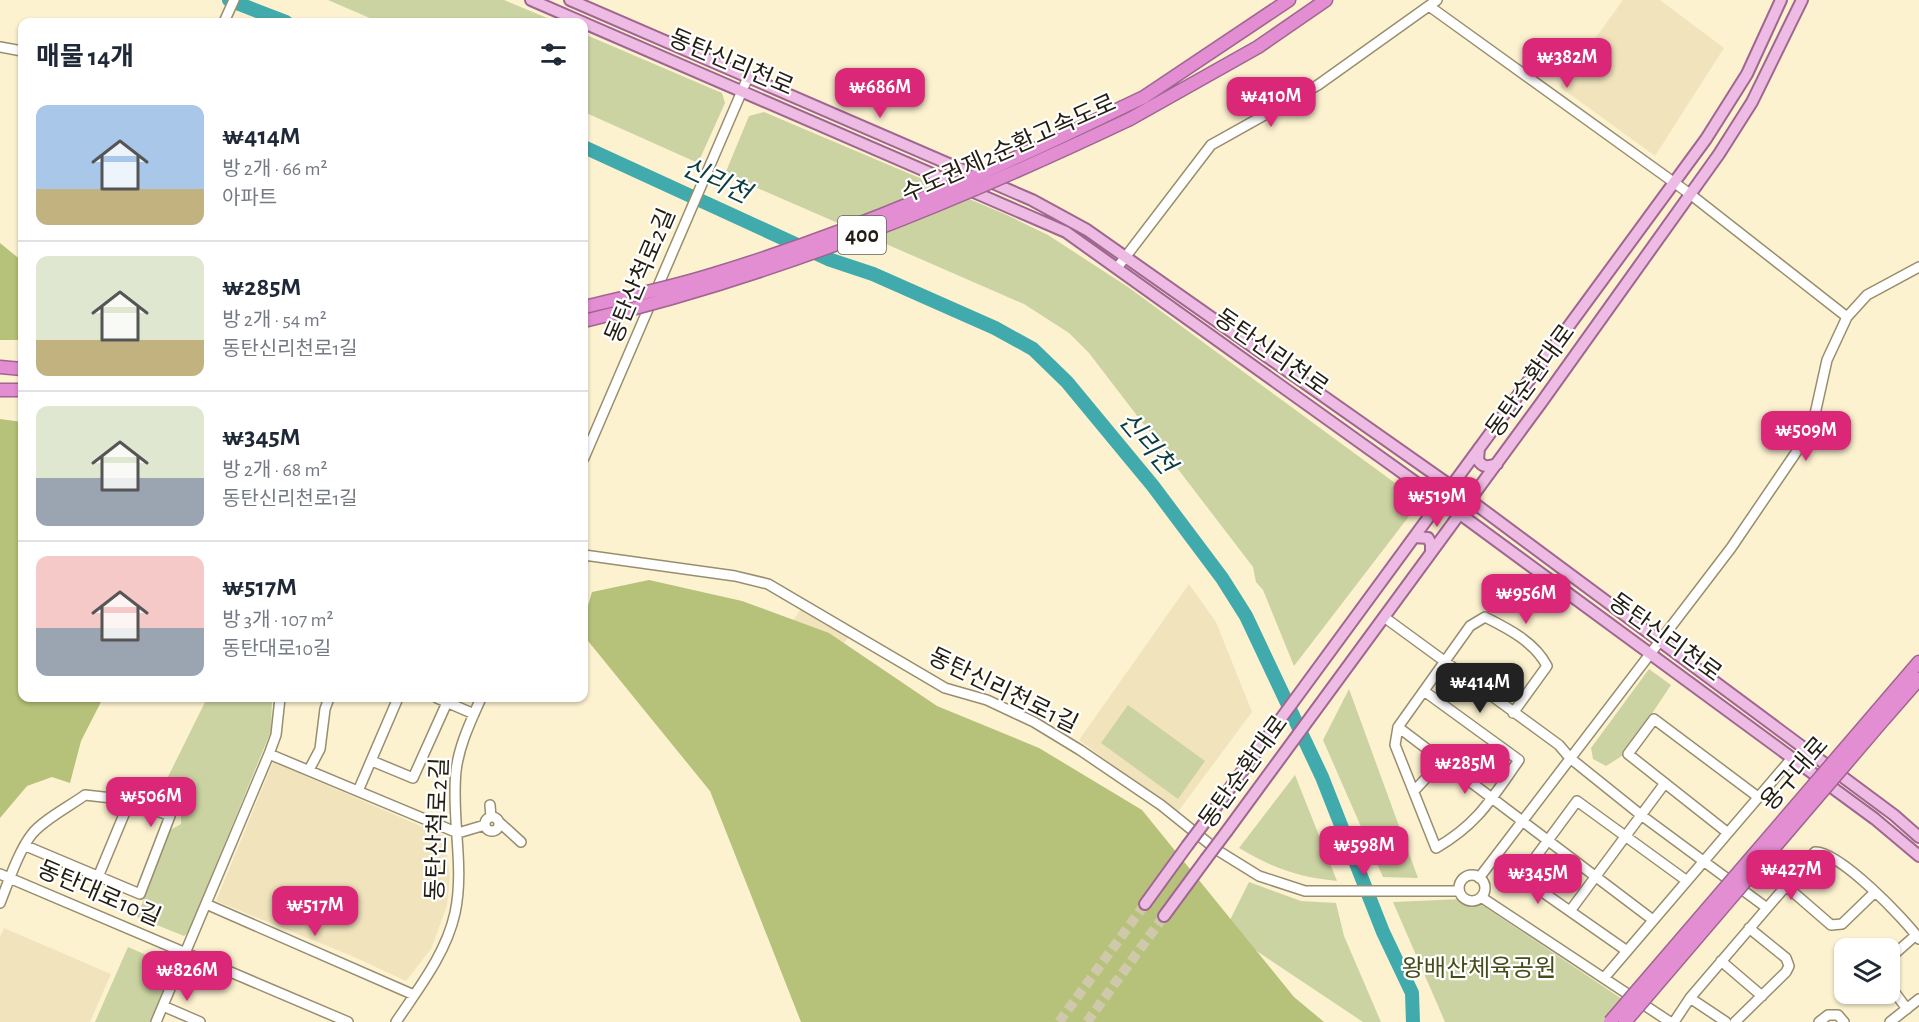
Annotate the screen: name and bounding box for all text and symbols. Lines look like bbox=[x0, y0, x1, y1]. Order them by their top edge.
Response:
street label: 동탄신리천로 bbox=[665, 25, 797, 100]
icon: filters bbox=[537, 38, 570, 71]
pin: ₩382M bbox=[1525, 38, 1609, 89]
text: 매물 14개 bbox=[36, 44, 134, 70]
text: ₩382M bbox=[1537, 47, 1598, 67]
pin: ₩686M bbox=[838, 68, 922, 119]
text: ₩686M bbox=[849, 77, 911, 97]
pin: ₩410M bbox=[1229, 77, 1313, 128]
text: ₩410M bbox=[1241, 86, 1301, 106]
street label: 수도권제2순환고속도로 bbox=[898, 90, 1120, 207]
text: ₩414M bbox=[222, 123, 301, 149]
icon: home bbox=[84, 129, 156, 201]
water label: 신리천 bbox=[678, 153, 757, 209]
text: 방 2개 · 66 m² bbox=[222, 159, 327, 179]
text: 아파트 bbox=[222, 188, 277, 208]
street label: 동탄산척로2길 bbox=[601, 205, 680, 347]
road number: 400 bbox=[838, 216, 886, 254]
text: ₩285M bbox=[222, 274, 301, 300]
icon: home bbox=[84, 280, 156, 352]
street label: 동탄신리천로 bbox=[1210, 304, 1333, 401]
text: 방 2개 · 54 m² bbox=[222, 310, 327, 330]
street label: 동탄순환대로 bbox=[1482, 320, 1580, 442]
text: 동탄신리천로1길 bbox=[222, 339, 358, 359]
water label: 신리천 bbox=[1114, 407, 1183, 481]
pin: ₩509M bbox=[1764, 411, 1848, 462]
text: ₩509M bbox=[1775, 420, 1837, 440]
text: ₩345M bbox=[222, 424, 301, 450]
icon: home bbox=[84, 430, 156, 502]
text: 방 2개 · 68 m² bbox=[222, 460, 328, 480]
pin: ₩519M bbox=[1395, 477, 1479, 528]
text: ₩519M bbox=[1408, 486, 1466, 506]
text: 동탄신리천로1길 bbox=[222, 489, 358, 509]
text: ₩517M bbox=[222, 574, 297, 600]
pin: ₩956M bbox=[1484, 574, 1568, 625]
icon: home bbox=[84, 580, 156, 652]
text: ₩956M bbox=[1495, 583, 1557, 603]
street label: 동탄신리천로 bbox=[1604, 589, 1726, 687]
text: 방 3개 · 107 m² bbox=[222, 610, 334, 630]
text: 동탄대로10길 bbox=[222, 639, 331, 659]
street label: 동탄신리천로1길 bbox=[925, 644, 1082, 737]
pin: ₩414M bbox=[1438, 663, 1522, 714]
text: ₩414M bbox=[1450, 672, 1510, 692]
street label: 동탄순환대로 bbox=[1195, 711, 1293, 833]
street label: 용구대로 bbox=[1756, 732, 1833, 815]
pin: ₩285M bbox=[1423, 744, 1507, 795]
text: ₩285M bbox=[1434, 753, 1496, 773]
street label: 동탄산척로2길 bbox=[423, 757, 452, 901]
pin: ₩506M bbox=[109, 777, 193, 828]
text: ₩506M bbox=[120, 786, 182, 806]
pin: ₩598M bbox=[1322, 826, 1406, 877]
text: ₩598M bbox=[1333, 835, 1395, 855]
pin: ₩427M bbox=[1749, 850, 1833, 901]
pin: ₩345M bbox=[1496, 854, 1580, 905]
street label: 동탄대로10길 bbox=[34, 856, 165, 931]
text: ₩427M bbox=[1760, 859, 1822, 879]
text: ₩345M bbox=[1508, 863, 1568, 883]
pin: ₩517M bbox=[273, 886, 357, 937]
text: ₩517M bbox=[286, 895, 344, 915]
map controls bbox=[1834, 938, 1900, 1004]
button: layers bbox=[1834, 938, 1900, 1004]
pin: ₩826M bbox=[145, 951, 229, 1002]
park label: 왕배산체육공원 bbox=[1402, 956, 1556, 981]
text: ₩826M bbox=[156, 960, 218, 980]

